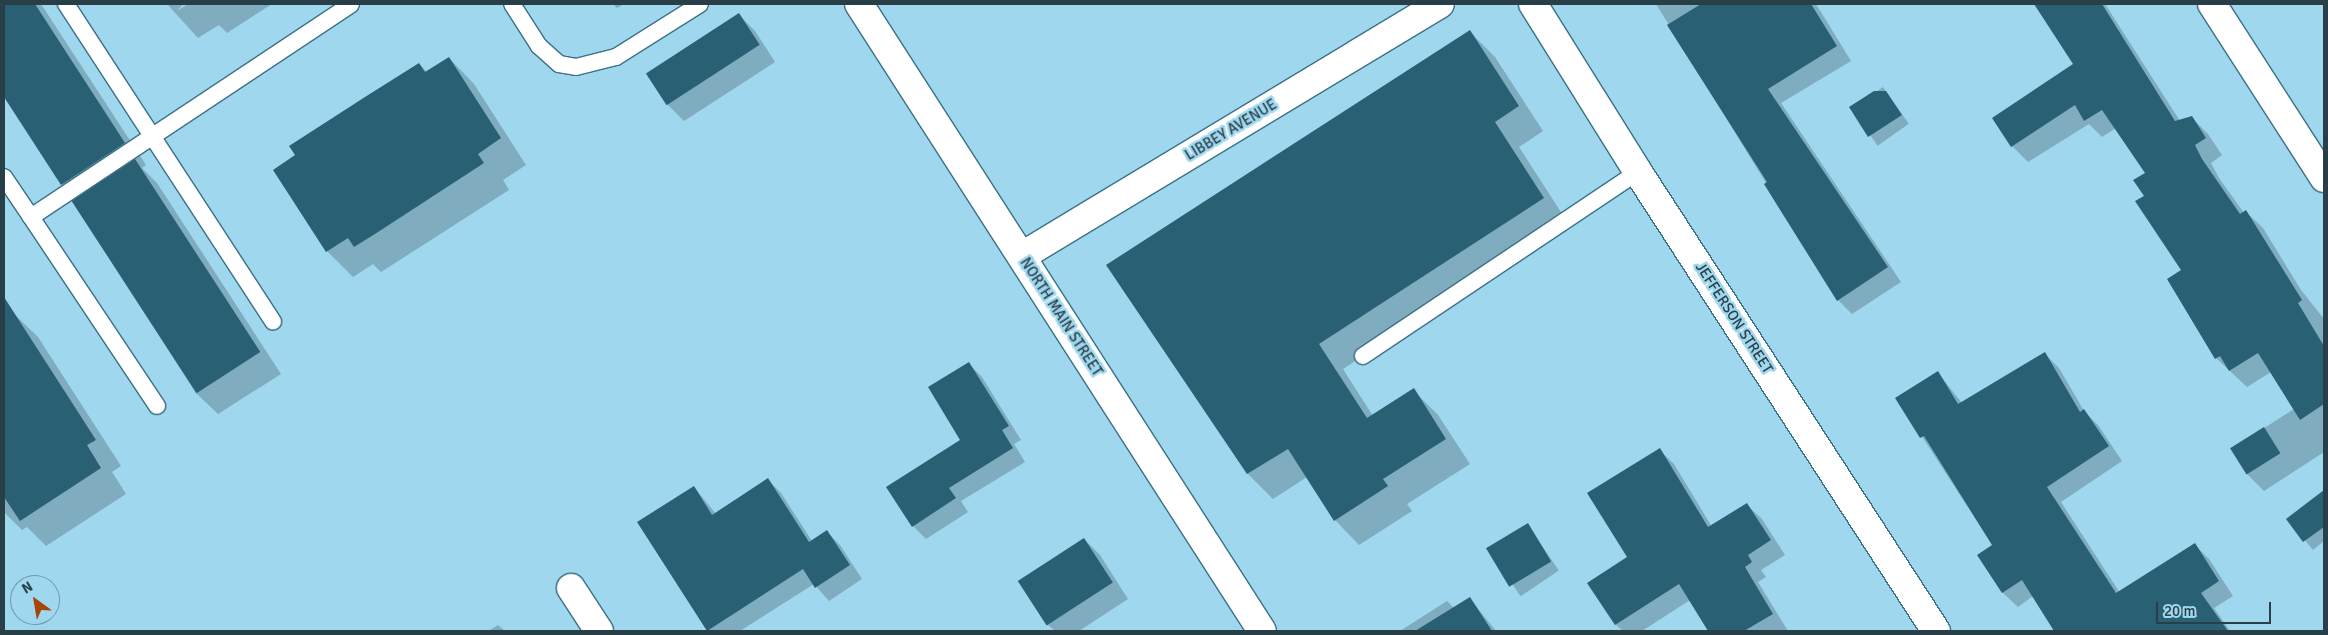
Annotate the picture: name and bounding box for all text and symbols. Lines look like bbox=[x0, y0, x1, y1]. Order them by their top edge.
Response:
street label: LIBBEY AVENUE bbox=[1182, 96, 1280, 164]
street label: NORTH MAIN STREET bbox=[1016, 254, 1106, 380]
street label: JEFFERSON STREET bbox=[1691, 259, 1777, 377]
north arrow bbox=[10, 575, 60, 625]
text: N bbox=[19, 578, 36, 597]
scale bar bbox=[2158, 592, 2273, 624]
text: 20 m bbox=[2164, 602, 2195, 620]

